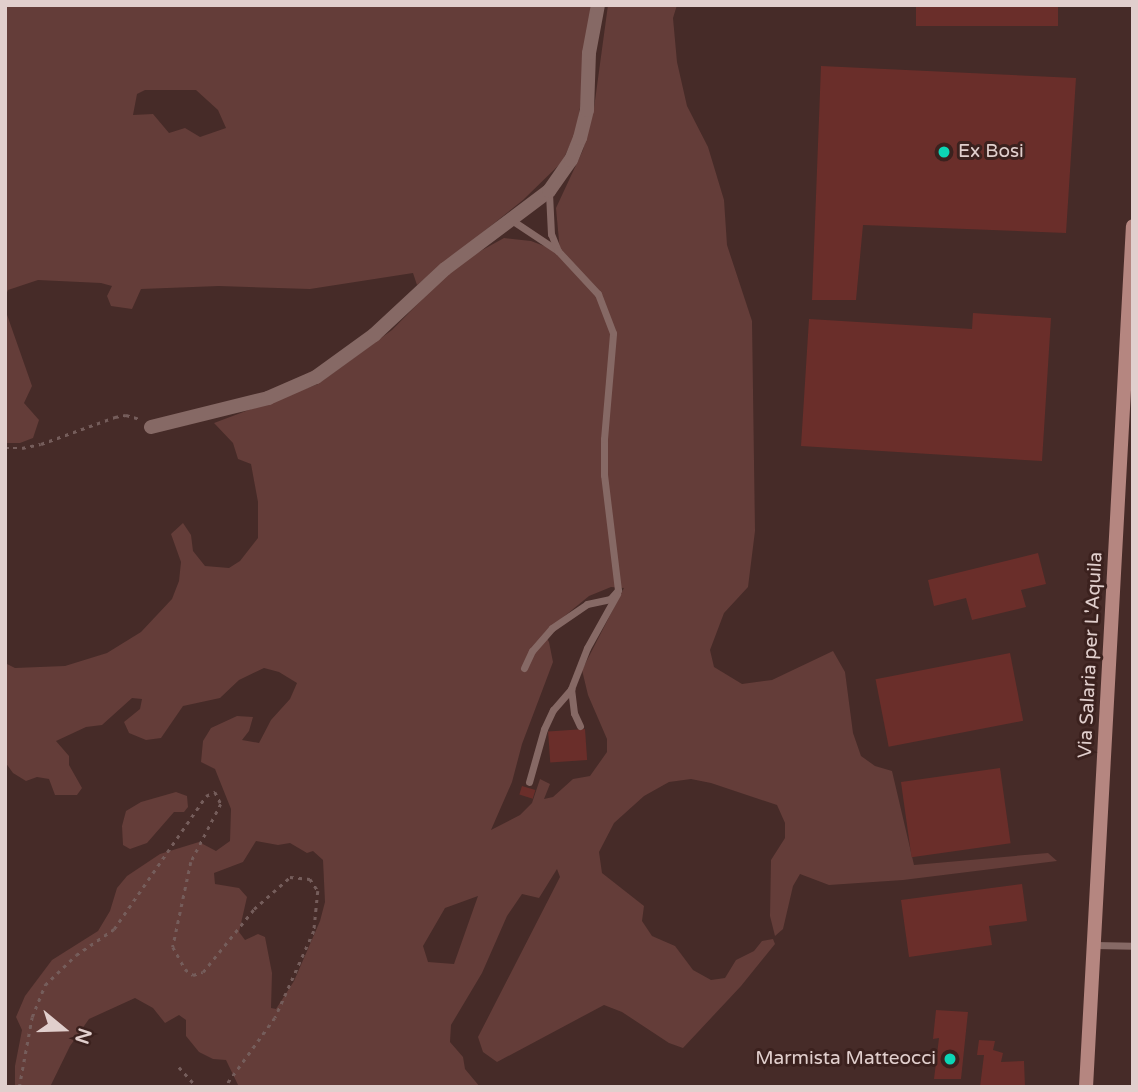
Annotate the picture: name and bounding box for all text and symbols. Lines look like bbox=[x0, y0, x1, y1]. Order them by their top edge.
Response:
place label: Ex Bosi bbox=[958, 141, 1024, 163]
marker: Ex Bosi bbox=[936, 144, 952, 160]
street label: Via Salaria per L'Aquila bbox=[1074, 551, 1108, 759]
north arrow bbox=[28, 994, 98, 1064]
text: N bbox=[70, 1025, 96, 1047]
place label: Marmista Matteocci bbox=[755, 1048, 936, 1070]
marker: Marmista Matteocci bbox=[942, 1051, 958, 1067]

